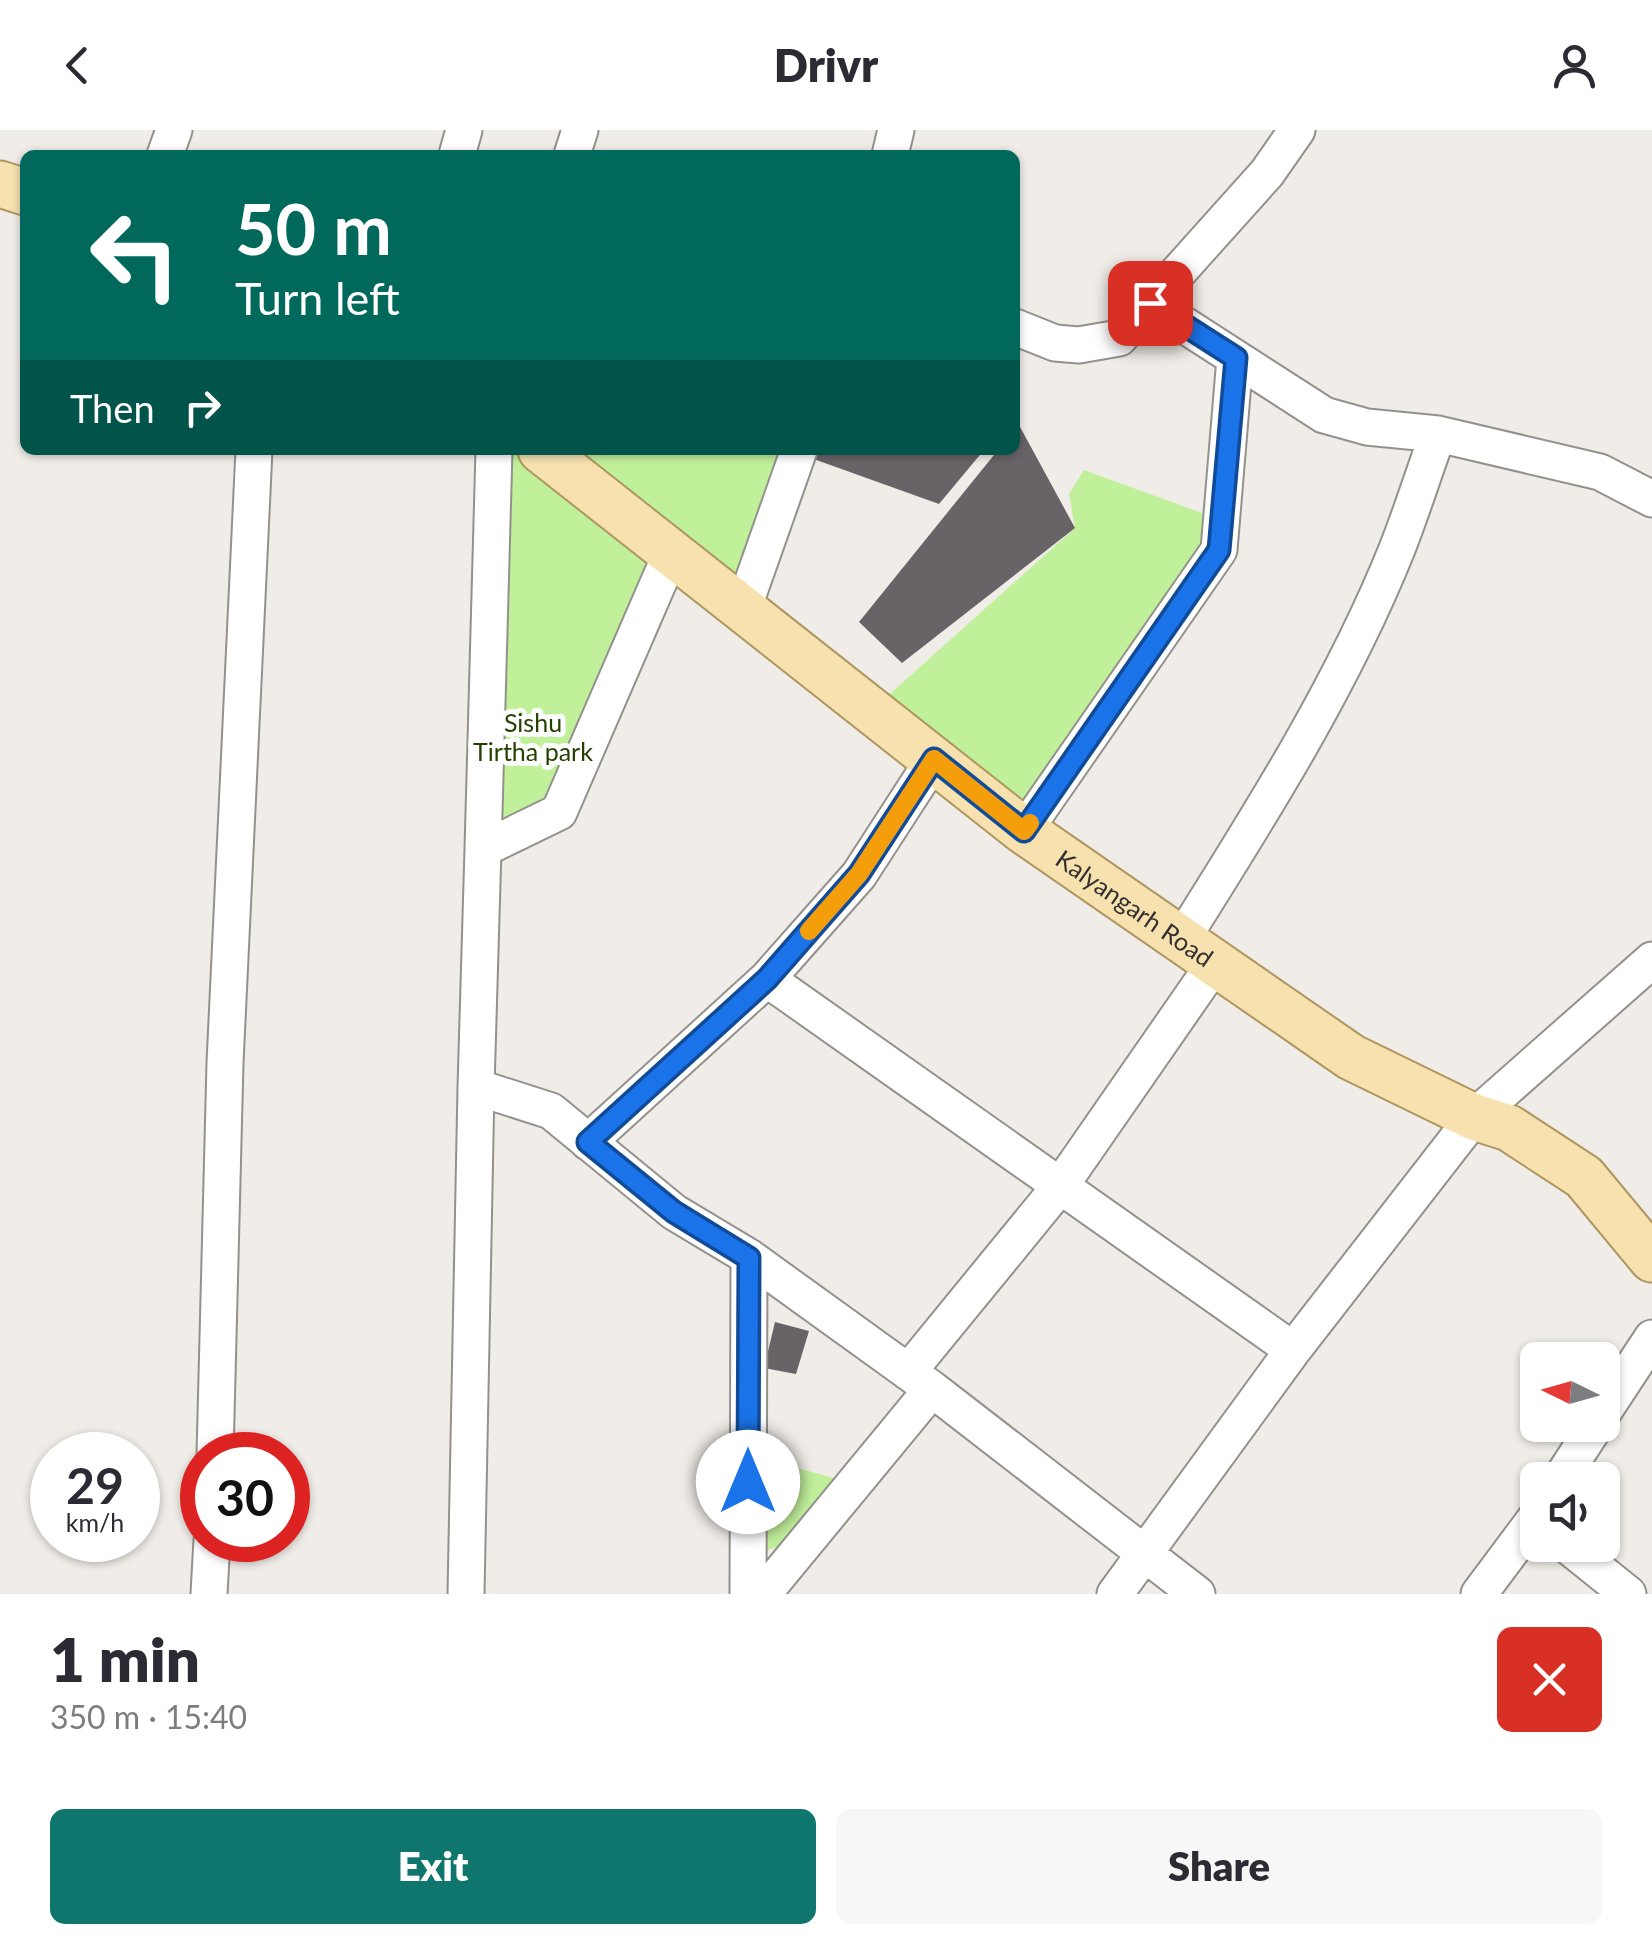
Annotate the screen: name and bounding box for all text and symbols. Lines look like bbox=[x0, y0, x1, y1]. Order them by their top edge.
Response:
icon: back bbox=[50, 38, 105, 93]
text: Drivr bbox=[774, 38, 878, 92]
icon: person bbox=[1547, 38, 1602, 93]
text: 50 m bbox=[235, 186, 392, 270]
icon: left bbox=[70, 190, 200, 320]
pin bbox=[1108, 261, 1193, 346]
text: Turn left bbox=[235, 271, 400, 325]
icon: arrive bbox=[1123, 276, 1178, 331]
icon: right bbox=[175, 380, 230, 435]
text: Then bbox=[70, 385, 155, 431]
park label: Sishu Tirtha park bbox=[473, 707, 593, 766]
street label: Kalyangarh Road bbox=[1051, 843, 1219, 972]
north arrow bbox=[1520, 1342, 1620, 1442]
map controls bbox=[1520, 1342, 1620, 1562]
position arrow bbox=[696, 1430, 800, 1534]
speed limit sign: 30 bbox=[180, 1432, 310, 1562]
text: 29 bbox=[66, 1455, 124, 1515]
button: sound bbox=[1520, 1462, 1620, 1562]
text: km/h bbox=[66, 1507, 124, 1537]
text: 1 min bbox=[50, 1623, 200, 1695]
button: close bbox=[1497, 1627, 1602, 1732]
text: 350 m · 15:40 bbox=[50, 1697, 247, 1736]
button: Exit bbox=[50, 1809, 816, 1924]
button: Share bbox=[836, 1809, 1602, 1924]

